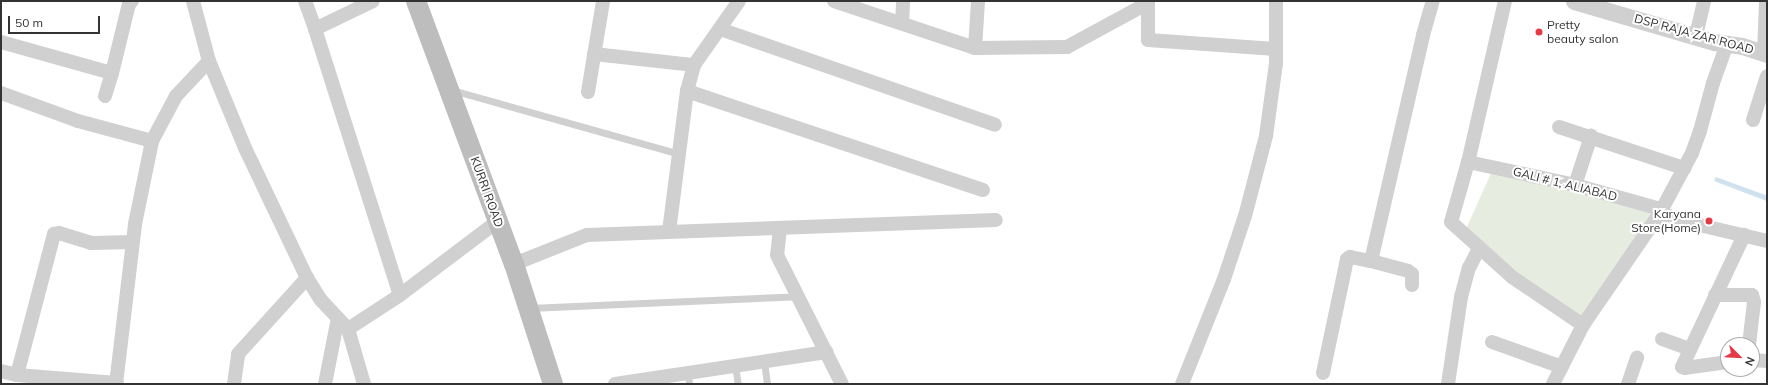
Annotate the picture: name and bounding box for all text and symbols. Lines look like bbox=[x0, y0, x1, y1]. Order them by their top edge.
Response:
scale bar bbox=[10, 8, 102, 34]
street label: DSP RAJA ZAR ROAD bbox=[1633, 11, 1755, 57]
text: 50 m bbox=[15, 15, 43, 30]
place label: Pretty beauty salon bbox=[1547, 18, 1619, 46]
marker: Pretty beauty salon bbox=[1534, 27, 1544, 37]
street label: KURRI ROAD bbox=[468, 155, 506, 229]
street label: GALI # 1, ALIABAD bbox=[1511, 164, 1619, 204]
place label: Karyana Store(Home) bbox=[1631, 207, 1701, 235]
marker: Karyana Store(Home) bbox=[1704, 216, 1714, 226]
north arrow bbox=[1720, 337, 1760, 377]
text: N bbox=[1742, 355, 1758, 368]

